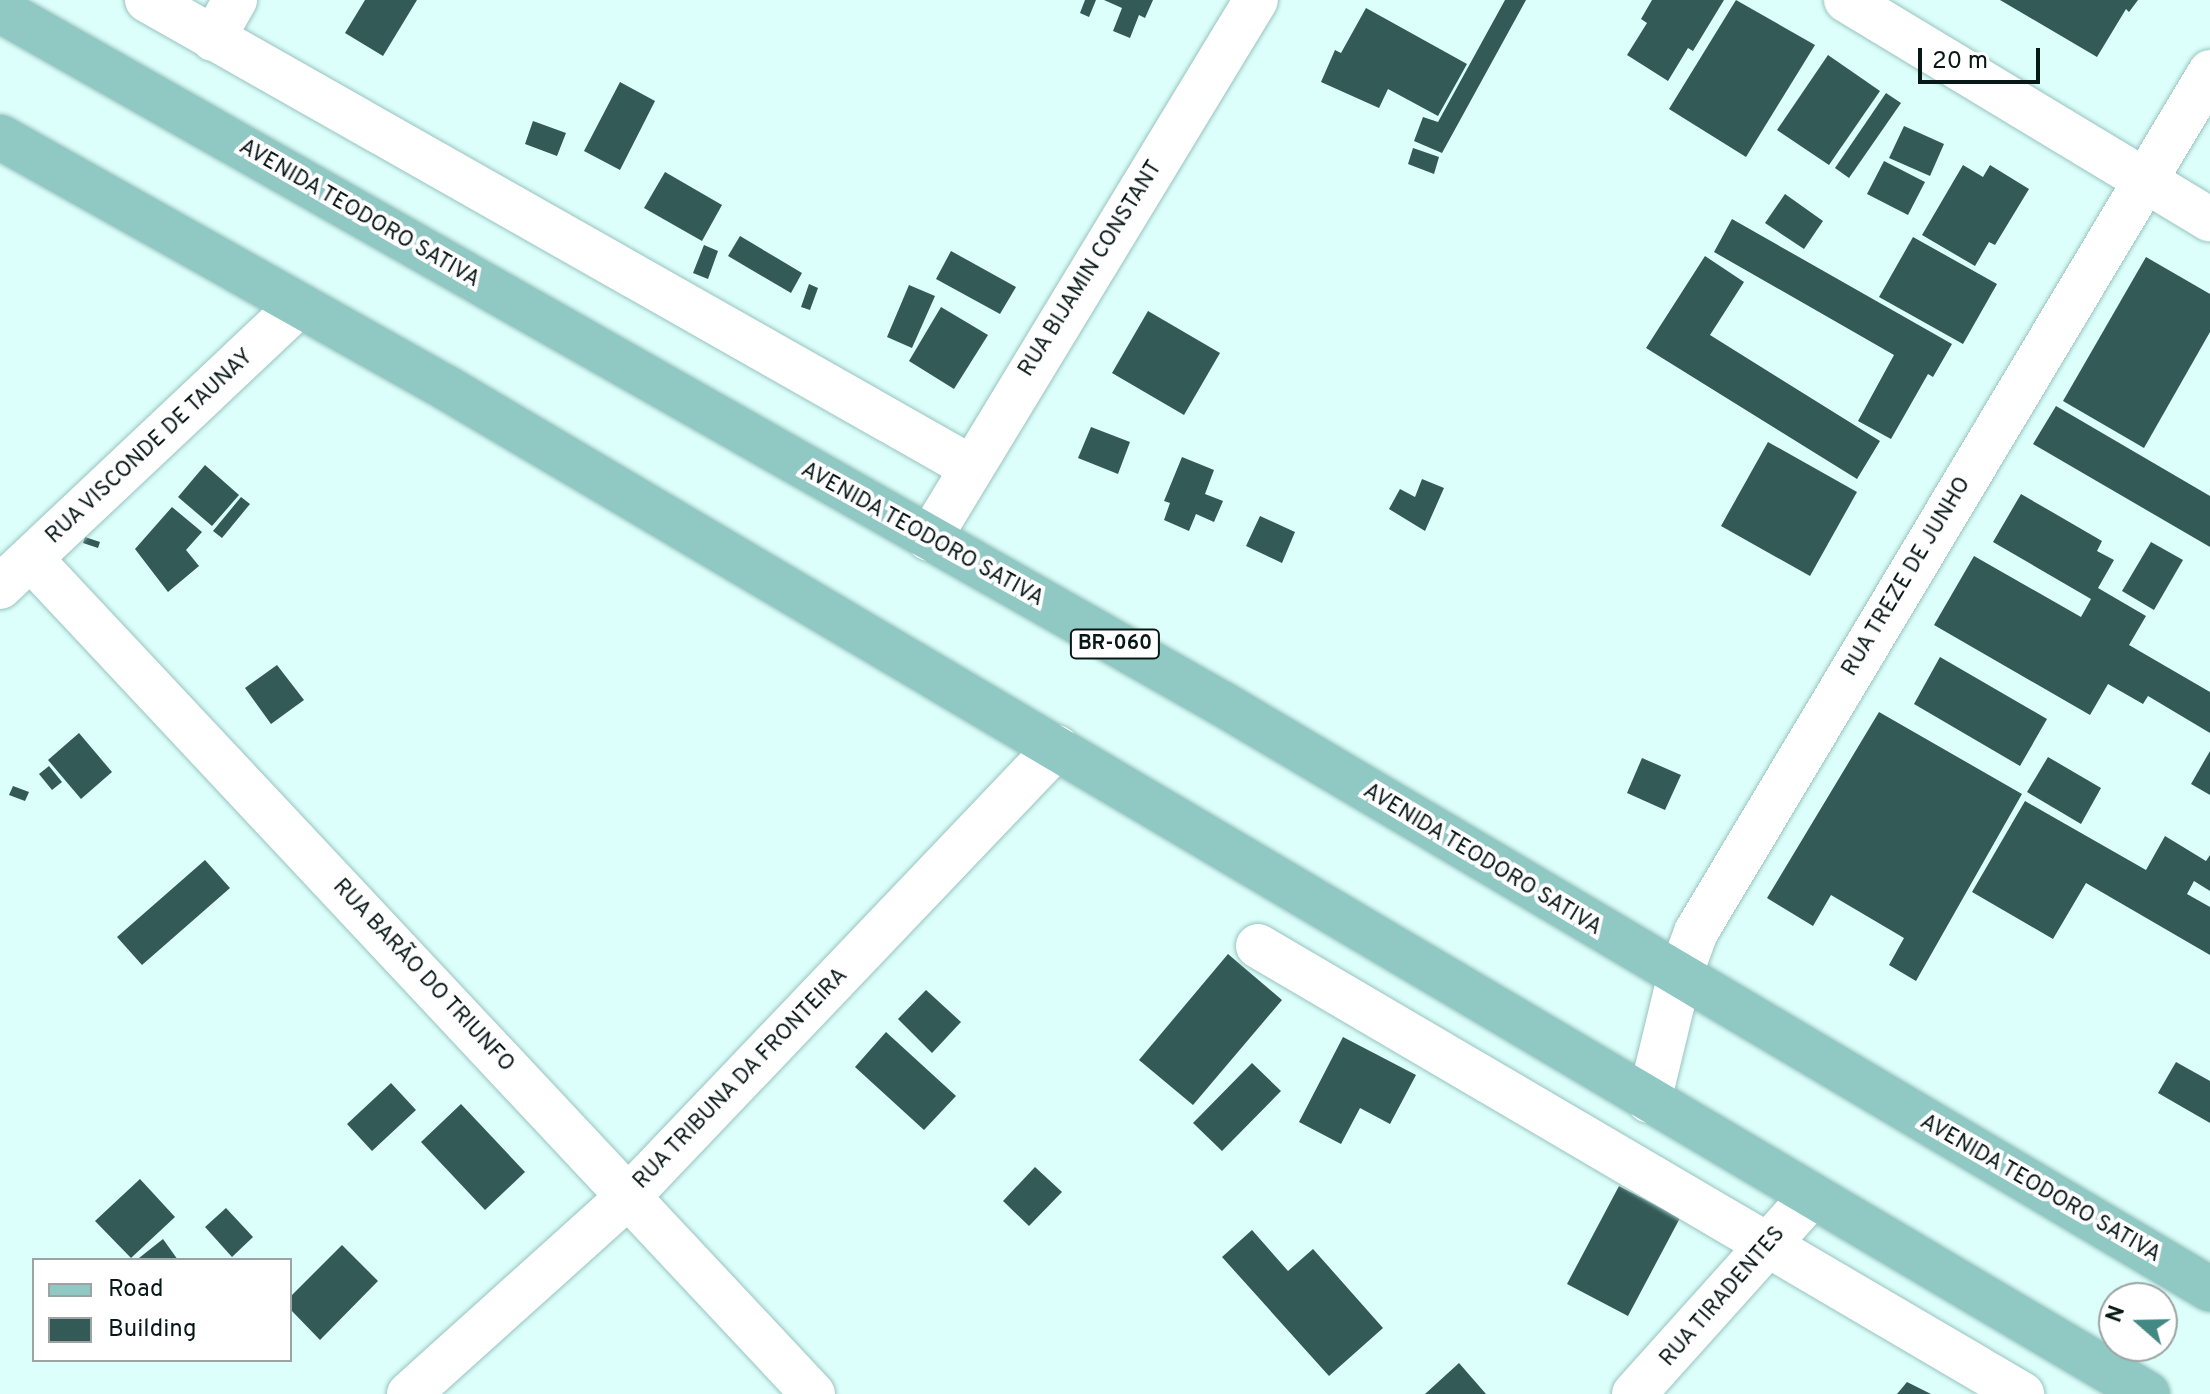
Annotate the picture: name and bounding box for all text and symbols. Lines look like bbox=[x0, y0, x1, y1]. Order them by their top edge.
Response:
scale bar bbox=[1922, 32, 2044, 82]
text: 20 m bbox=[1932, 47, 1988, 77]
street label: AVENIDA TEODORO SATIVA bbox=[233, 134, 485, 294]
street label: RUA BIJAMIN CONSTANT bbox=[1013, 156, 1169, 382]
street label: RUA VISCONDE DE TAUNAY bbox=[40, 343, 260, 551]
street label: AVENIDA TEODORO SATIVA bbox=[795, 457, 1049, 613]
street label: RUA TREZE DE JUNHO bbox=[1837, 472, 1977, 682]
road number: BR-060 bbox=[1069, 628, 1161, 660]
street label: AVENIDA TEODORO SATIVA bbox=[1357, 778, 1607, 942]
street label: RUA BARÃO DO TRIUNFO bbox=[326, 873, 520, 1079]
street label: RUA TRIBUNA DA FRONTEIRA bbox=[627, 962, 855, 1196]
street label: AVENIDA TEODORO SATIVA bbox=[1914, 1109, 2166, 1269]
street label: RUA TIRADENTES bbox=[1654, 1221, 1792, 1373]
legend bbox=[32, 1258, 292, 1362]
text: Road bbox=[108, 1275, 164, 1305]
north arrow bbox=[2098, 1282, 2178, 1362]
text: N bbox=[2101, 1302, 2132, 1326]
text: Building bbox=[108, 1315, 197, 1345]

